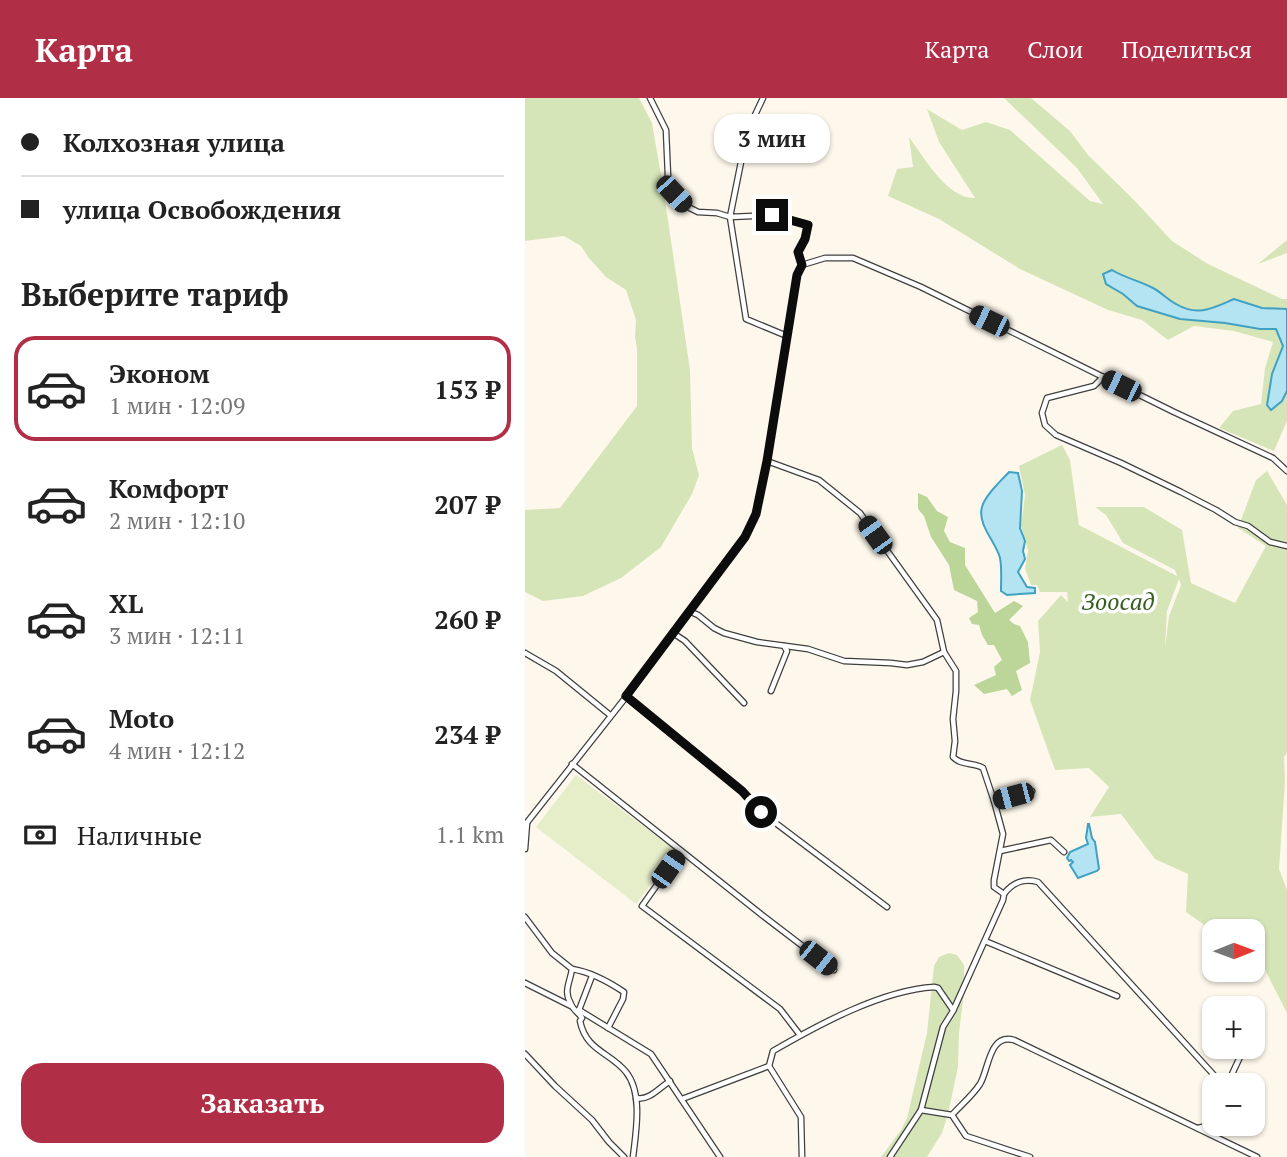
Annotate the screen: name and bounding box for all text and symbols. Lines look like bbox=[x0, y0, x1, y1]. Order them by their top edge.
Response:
text: Карта bbox=[35, 28, 133, 71]
text: Карта bbox=[924, 33, 989, 65]
text: Слои bbox=[1027, 33, 1083, 65]
text: Поделиться bbox=[1121, 33, 1252, 65]
callout: 3 мин bbox=[714, 114, 830, 162]
text: 3 мин bbox=[738, 123, 806, 154]
text: Колхозная улица bbox=[63, 125, 285, 159]
car bbox=[652, 171, 697, 217]
text: улица Освобождения bbox=[63, 192, 341, 226]
route end bbox=[756, 199, 788, 231]
text: Выберите тариф bbox=[21, 273, 289, 315]
car bbox=[966, 302, 1013, 340]
text: Эконом bbox=[109, 356, 210, 390]
icon: car bbox=[25, 357, 88, 420]
car bbox=[1098, 367, 1145, 405]
text: 153 ₽ bbox=[434, 372, 500, 406]
text: 1 мин · 12:09 bbox=[109, 390, 245, 421]
text: Комфорт bbox=[109, 471, 228, 505]
icon: car bbox=[25, 472, 88, 535]
text: 207 ₽ bbox=[434, 487, 500, 521]
text: 2 мин · 12:10 bbox=[109, 505, 245, 536]
car bbox=[855, 512, 896, 558]
park label: Зоосад bbox=[1082, 585, 1155, 617]
text: XL bbox=[109, 586, 143, 620]
icon: car bbox=[25, 587, 88, 650]
text: 260 ₽ bbox=[434, 602, 500, 636]
text: 3 мин · 12:11 bbox=[109, 620, 245, 651]
text: Moto bbox=[109, 701, 174, 735]
icon: car bbox=[25, 702, 88, 765]
text: 234 ₽ bbox=[434, 717, 500, 751]
text: 4 мин · 12:12 bbox=[109, 735, 245, 766]
car bbox=[990, 780, 1037, 812]
route start bbox=[745, 796, 777, 828]
icon: cash bbox=[21, 816, 59, 854]
text: Наличные bbox=[77, 818, 202, 852]
text: 1.1 km bbox=[436, 819, 504, 850]
car bbox=[648, 846, 689, 892]
north arrow bbox=[1202, 919, 1265, 982]
map controls bbox=[1202, 919, 1265, 1136]
car bbox=[795, 937, 842, 979]
button: + bbox=[1202, 996, 1265, 1059]
button: Заказать bbox=[21, 1063, 504, 1143]
button: − bbox=[1202, 1073, 1265, 1136]

